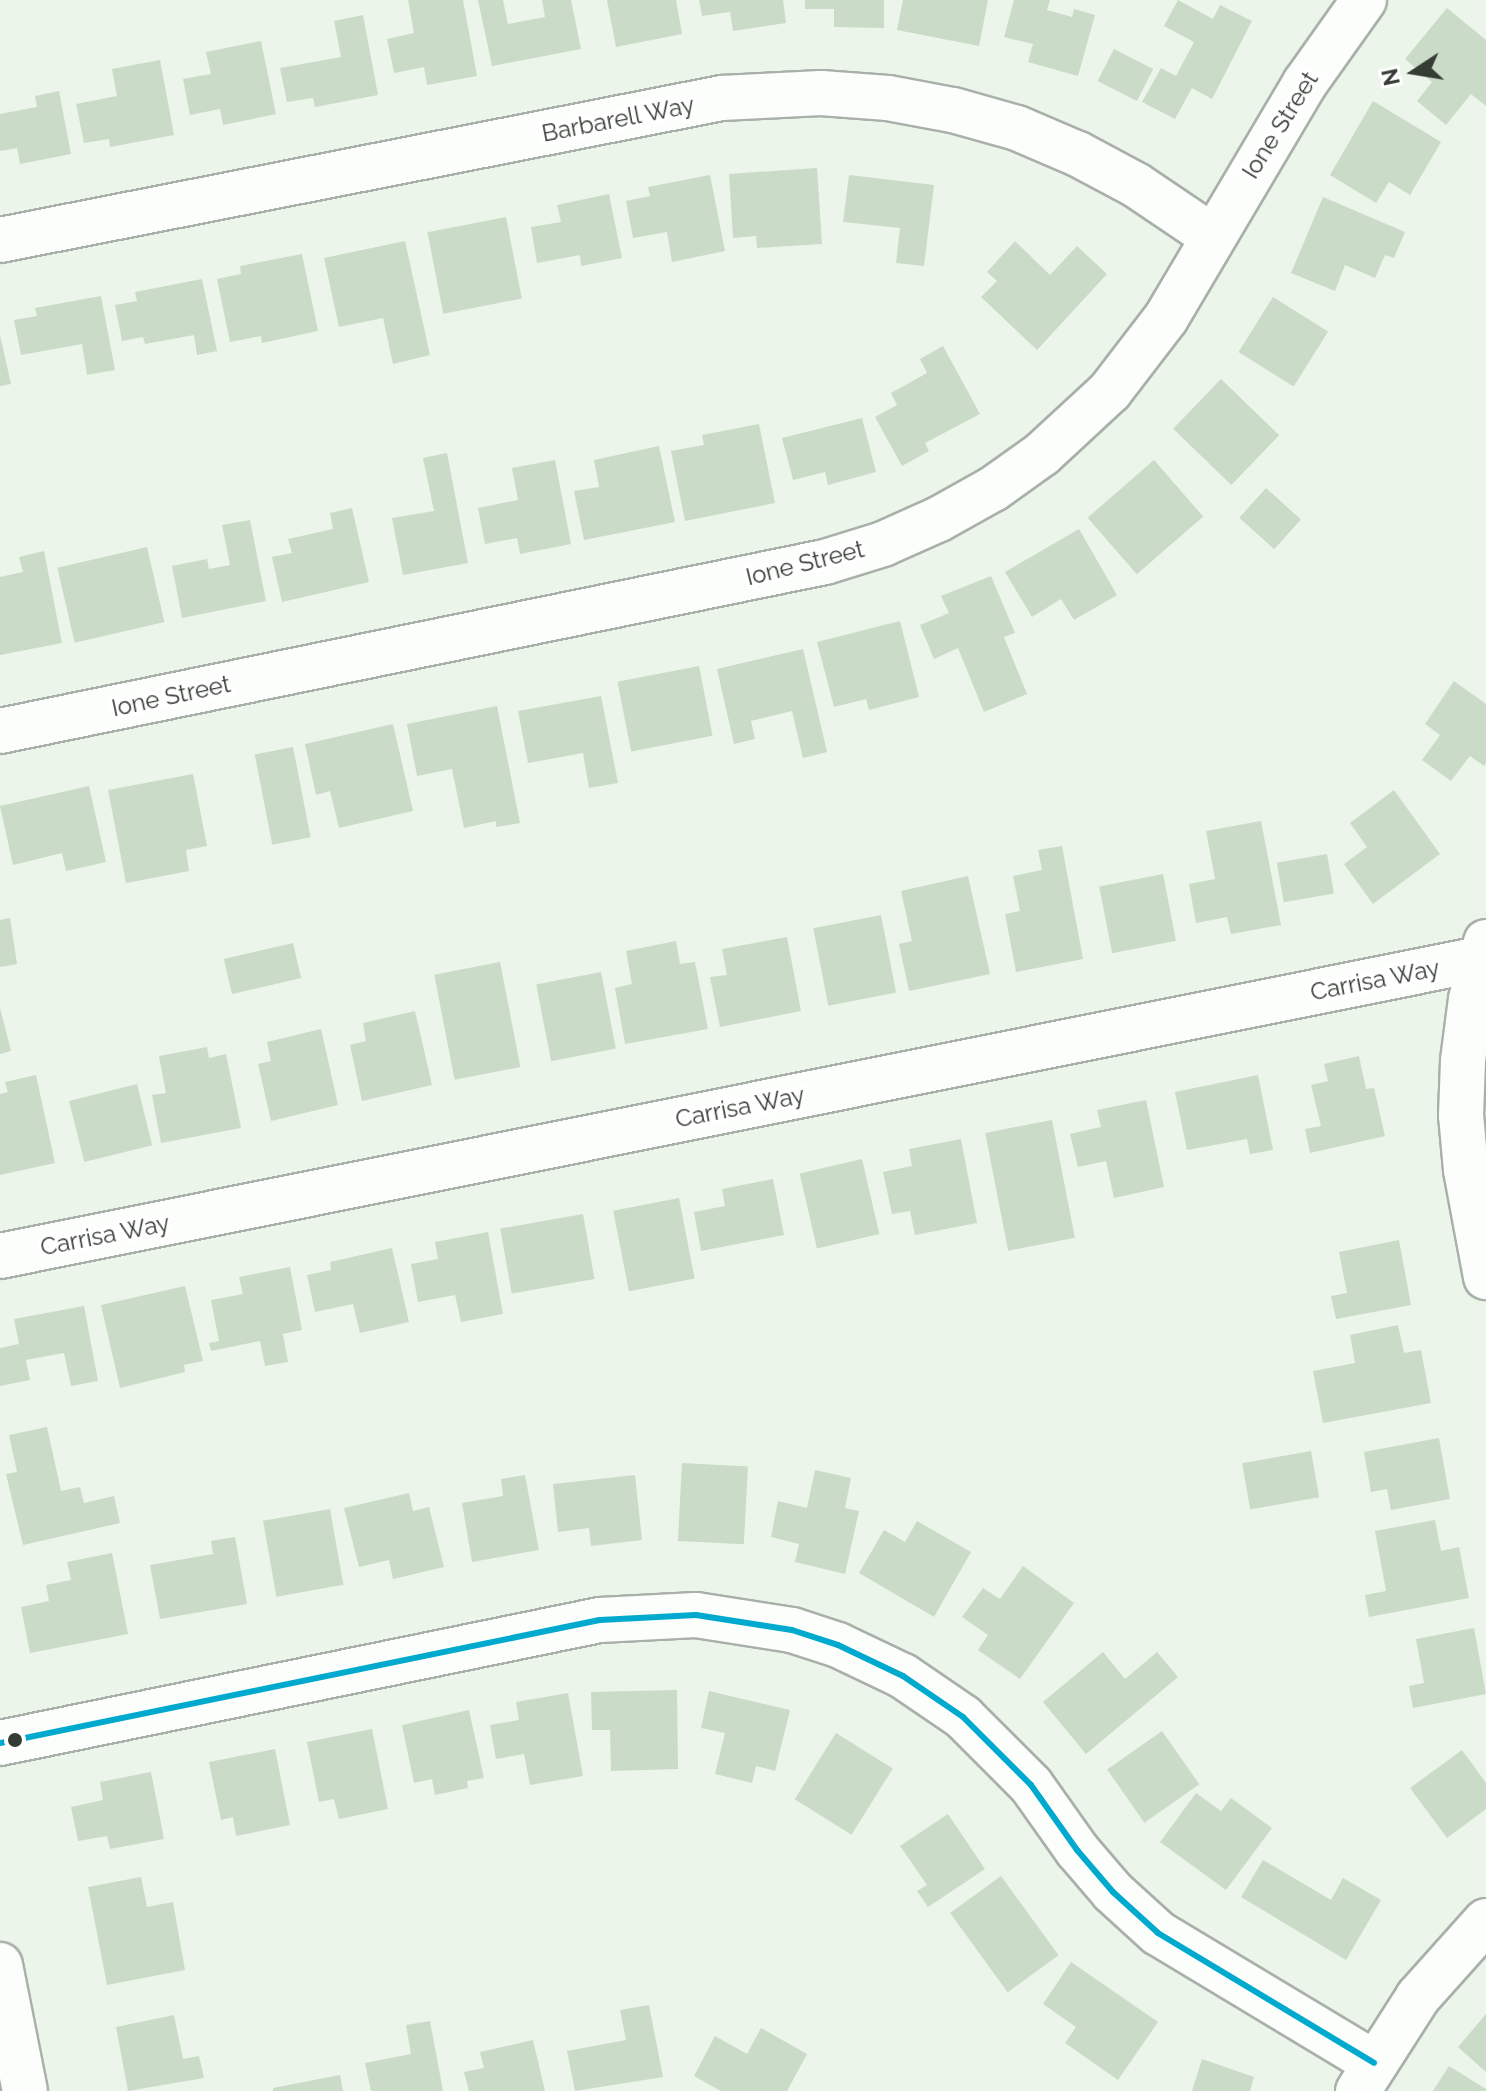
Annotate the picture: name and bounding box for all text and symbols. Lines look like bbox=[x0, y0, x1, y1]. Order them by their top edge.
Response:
north arrow bbox=[1374, 32, 1454, 112]
street label: Ione Street bbox=[1236, 66, 1324, 184]
text: N bbox=[1376, 66, 1405, 88]
street label: Barbarell Way bbox=[539, 90, 697, 148]
street label: Ione Street bbox=[743, 534, 867, 592]
street label: Ione Street bbox=[109, 669, 233, 723]
street label: Carrisa Way bbox=[1307, 953, 1443, 1007]
street label: Carrisa Way bbox=[672, 1080, 808, 1134]
street label: Carrisa Way bbox=[37, 1208, 173, 1262]
unlabelled marker bbox=[7, 1732, 23, 1748]

